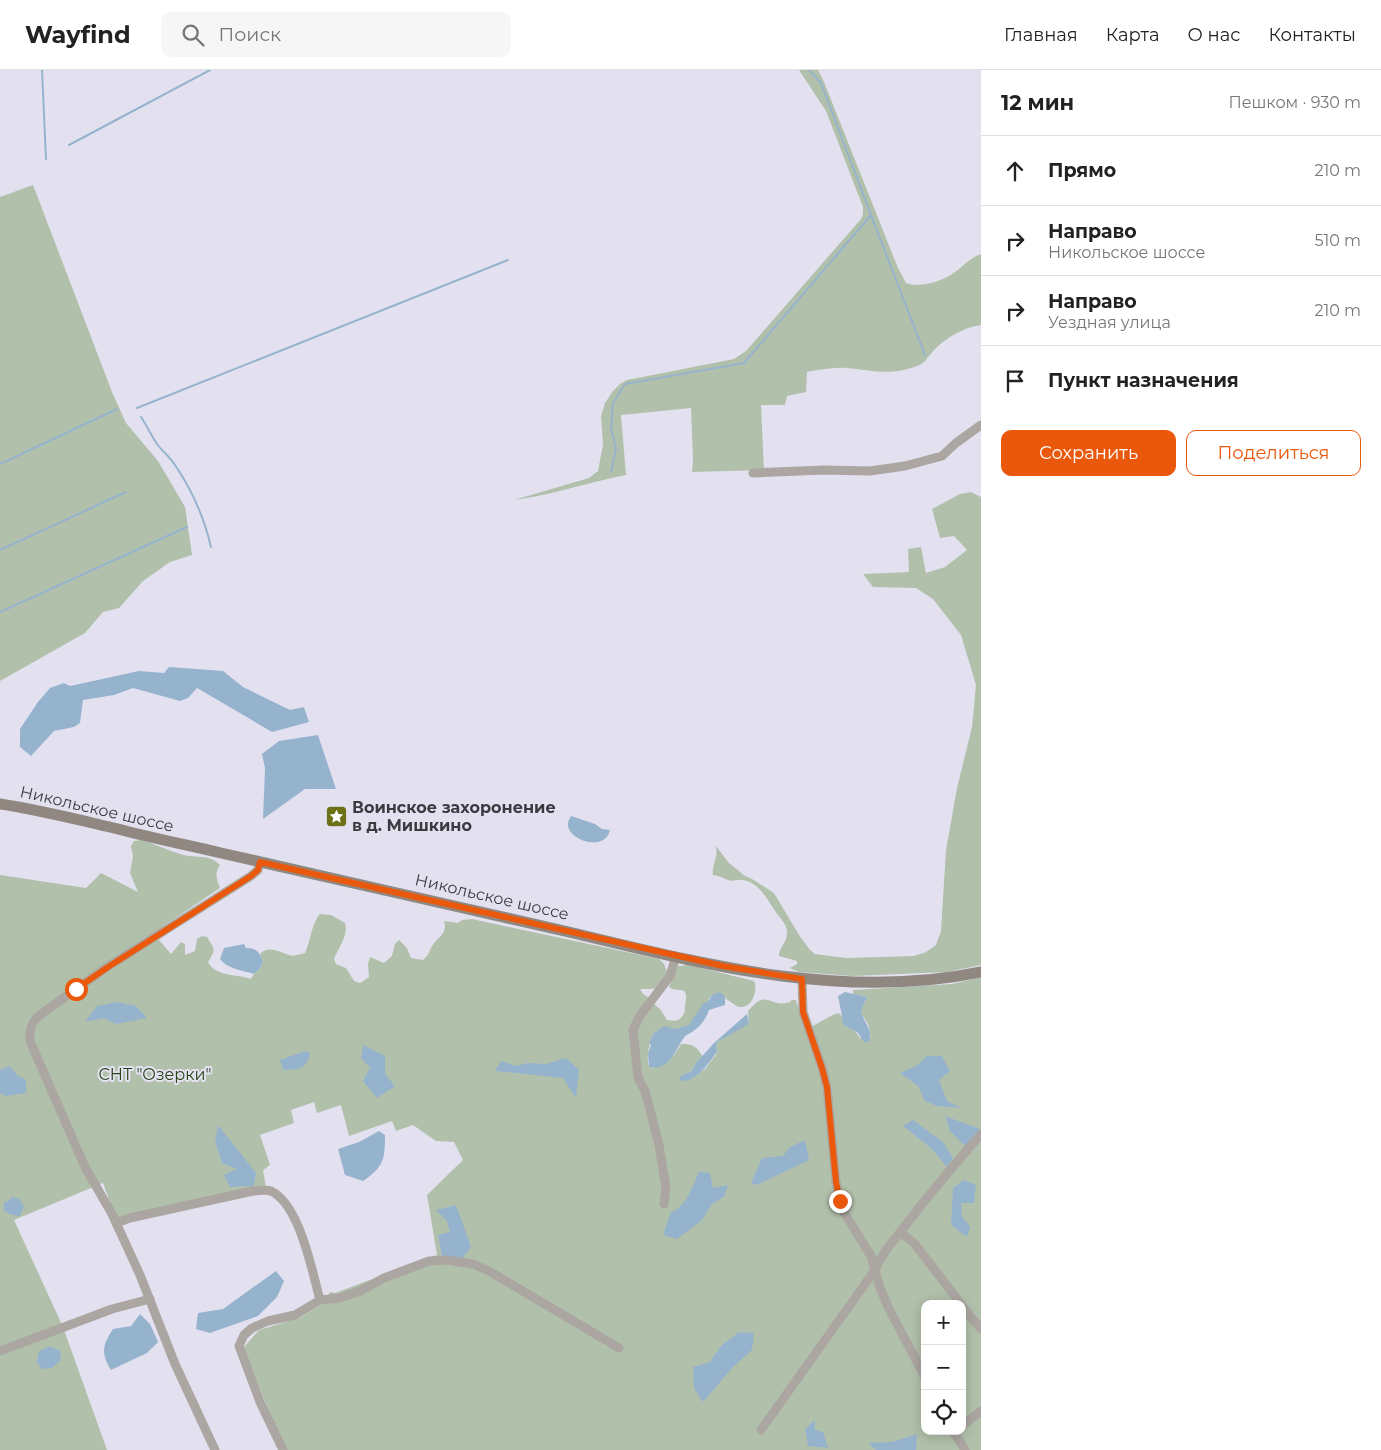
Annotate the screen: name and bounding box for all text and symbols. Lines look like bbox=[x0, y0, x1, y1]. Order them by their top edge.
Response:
search box bbox=[161, 12, 511, 57]
text: Wayfind bbox=[25, 20, 131, 49]
icon: search bbox=[179, 21, 207, 49]
text: Поиск bbox=[219, 23, 281, 46]
text: Главная bbox=[1004, 24, 1078, 46]
text: Карта bbox=[1106, 24, 1160, 46]
text: О нас bbox=[1188, 24, 1240, 46]
text: Контакты bbox=[1268, 24, 1356, 46]
text: 12 мин bbox=[1001, 90, 1074, 115]
text: Пешком · 930 m bbox=[1228, 93, 1361, 112]
icon: ahead bbox=[1001, 157, 1029, 185]
text: Прямо bbox=[1048, 159, 1116, 182]
text: 210 m bbox=[1314, 161, 1361, 180]
text: Направо bbox=[1048, 220, 1137, 243]
icon: right bbox=[1001, 227, 1029, 255]
text: 510 m bbox=[1314, 231, 1361, 250]
text: Никольское шоссе bbox=[1048, 243, 1205, 262]
text: Направо bbox=[1048, 290, 1137, 313]
icon: right bbox=[1001, 297, 1029, 325]
text: 210 m bbox=[1314, 301, 1361, 320]
text: Уездная улица bbox=[1048, 313, 1171, 332]
icon: arrive bbox=[1001, 367, 1029, 395]
text: Пункт назначения bbox=[1048, 369, 1239, 392]
button: Сохранить bbox=[1001, 430, 1176, 476]
button: Поделиться bbox=[1186, 430, 1361, 476]
street label: Никольское шоссе bbox=[18, 782, 176, 836]
place label: Воинское захоронение в д. Мишкино bbox=[352, 798, 556, 835]
place icon: Воинское захоронение в д. Мишкино bbox=[324, 804, 348, 828]
street label: Никольское шоссе bbox=[413, 870, 571, 924]
route start bbox=[65, 978, 88, 1001]
park label: СНТ "Озерки" bbox=[98, 1065, 212, 1084]
route end bbox=[829, 1190, 852, 1213]
map controls bbox=[921, 1300, 966, 1435]
button: + bbox=[921, 1300, 966, 1345]
button: − bbox=[921, 1345, 966, 1390]
button: locate bbox=[921, 1390, 966, 1435]

